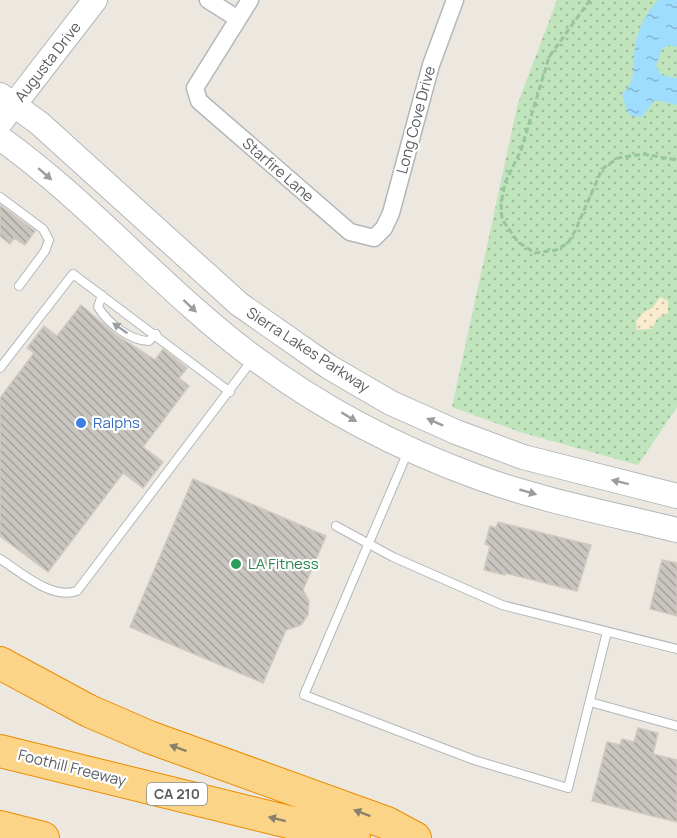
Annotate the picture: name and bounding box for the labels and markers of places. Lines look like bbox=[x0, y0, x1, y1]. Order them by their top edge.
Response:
place label: Ralphs bbox=[93, 412, 140, 433]
marker: Ralphs bbox=[74, 416, 88, 430]
place label: LA Fitness bbox=[248, 553, 319, 574]
marker: LA Fitness bbox=[229, 557, 243, 571]

